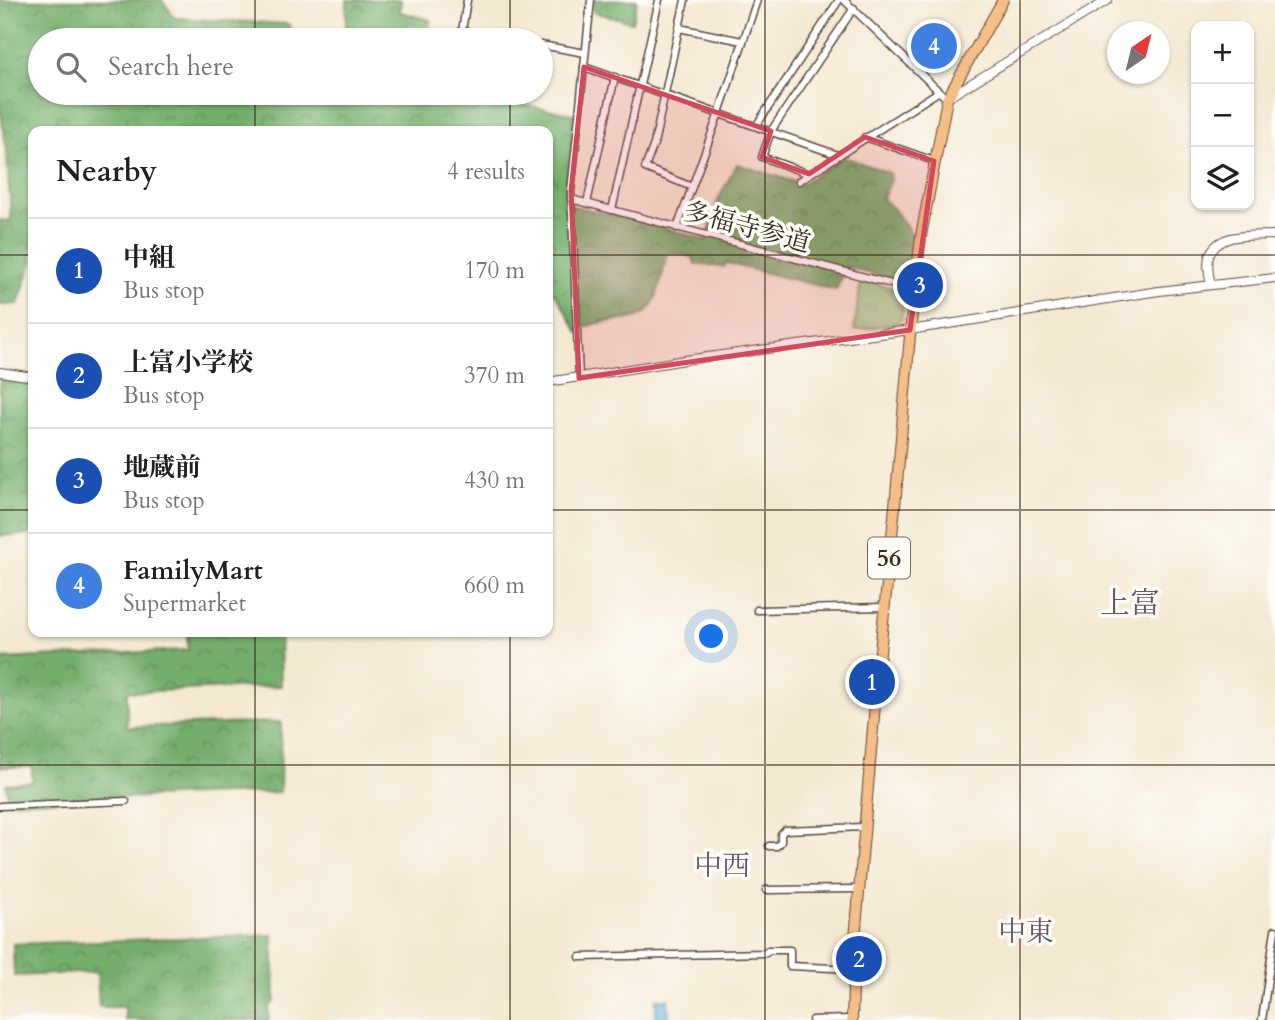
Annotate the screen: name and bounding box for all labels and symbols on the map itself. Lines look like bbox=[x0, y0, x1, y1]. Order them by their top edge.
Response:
pin: 4 bbox=[911, 20, 957, 72]
north arrow bbox=[1107, 21, 1170, 84]
street label: 多福寺参道 bbox=[680, 193, 814, 261]
pin: 3 bbox=[897, 259, 943, 311]
road number: 56 bbox=[868, 538, 910, 578]
district label: 上富 bbox=[1100, 583, 1160, 624]
your location bbox=[694, 619, 728, 653]
pin: 1 bbox=[849, 656, 895, 708]
district label: 中西 bbox=[694, 847, 750, 885]
district label: 中東 bbox=[998, 913, 1054, 951]
pin: 2 bbox=[836, 933, 882, 985]

